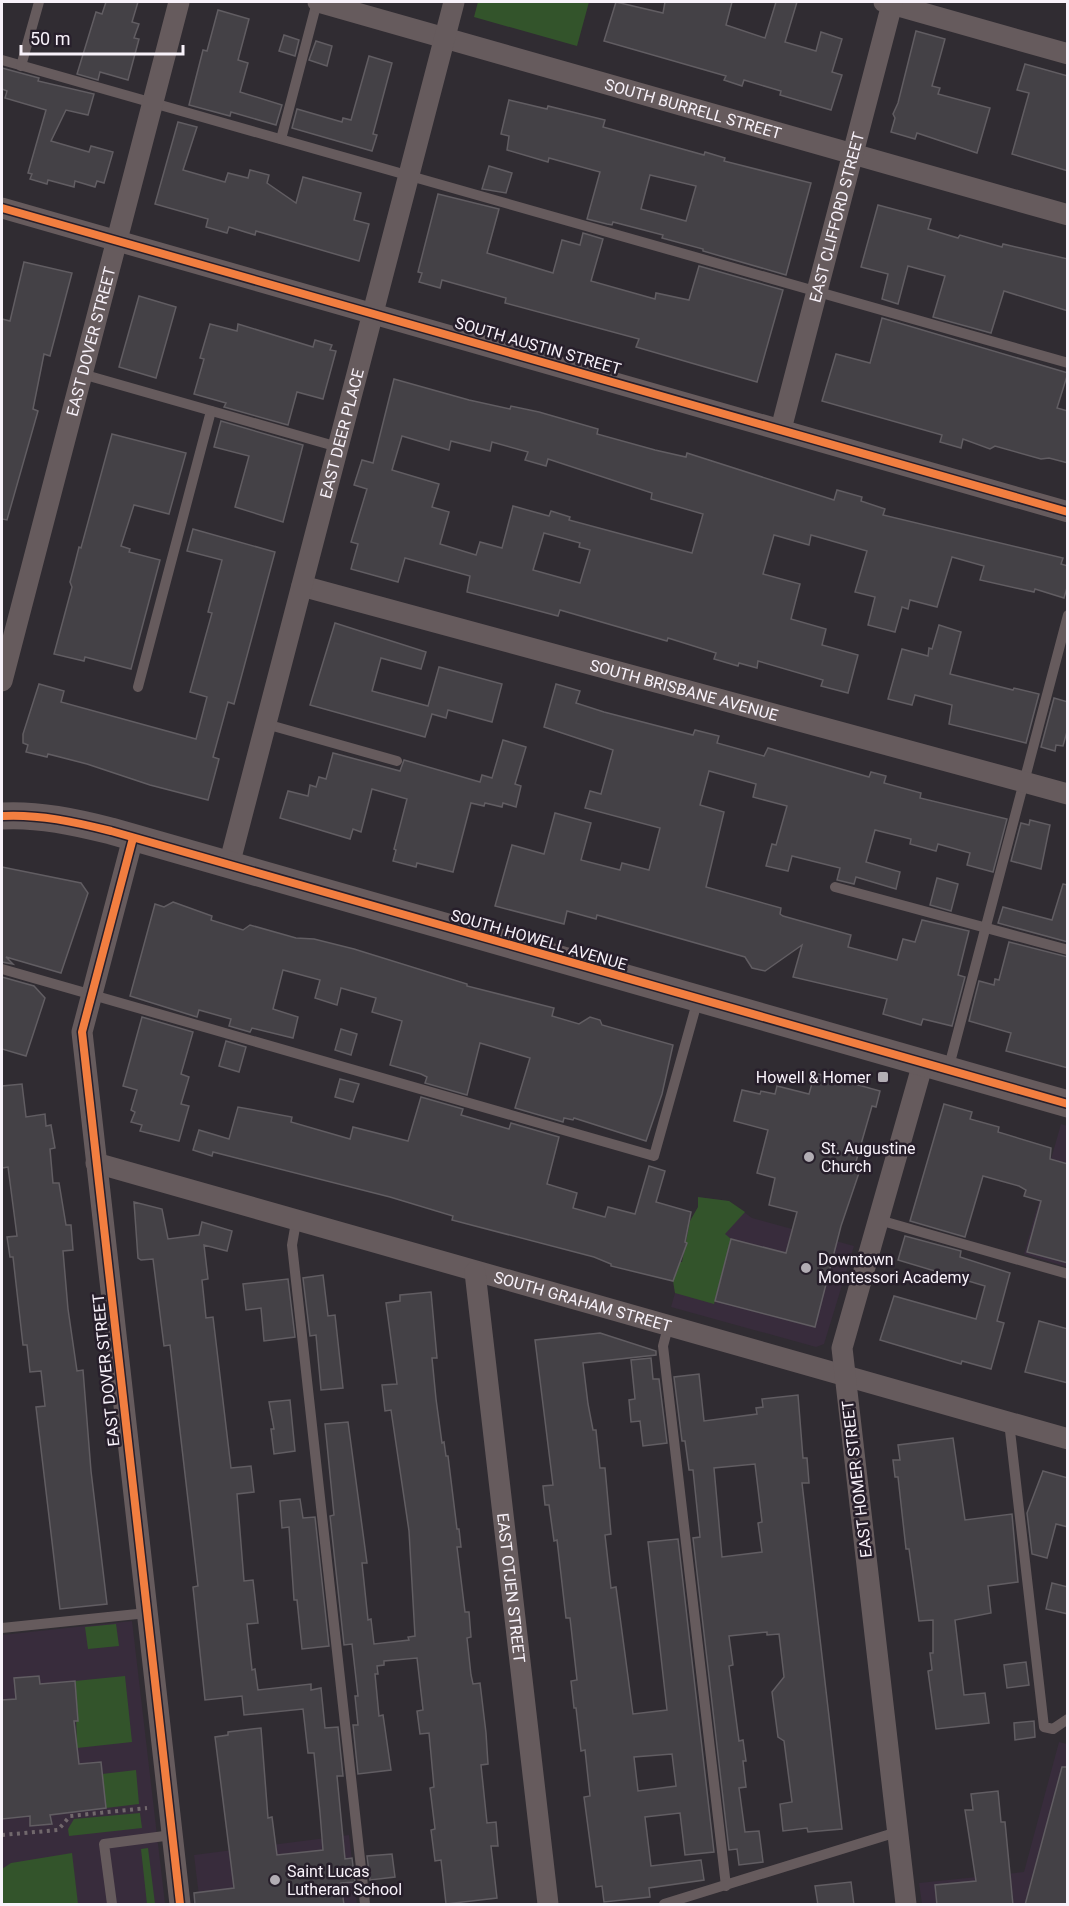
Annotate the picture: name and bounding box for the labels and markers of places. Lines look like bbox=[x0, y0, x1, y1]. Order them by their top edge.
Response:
place label: Howell & Homer bbox=[756, 1068, 872, 1087]
marker: Howell & Homer bbox=[876, 1070, 890, 1084]
place label: St. Augustine Church bbox=[821, 1139, 916, 1176]
marker: St. Augustine Church bbox=[802, 1150, 816, 1164]
place label: Downtown Montessori Academy bbox=[818, 1250, 970, 1287]
marker: Downtown Montessori Academy bbox=[799, 1261, 813, 1275]
place label: Saint Lucas Lutheran School bbox=[287, 1862, 402, 1899]
marker: Saint Lucas Lutheran School bbox=[268, 1873, 282, 1887]

